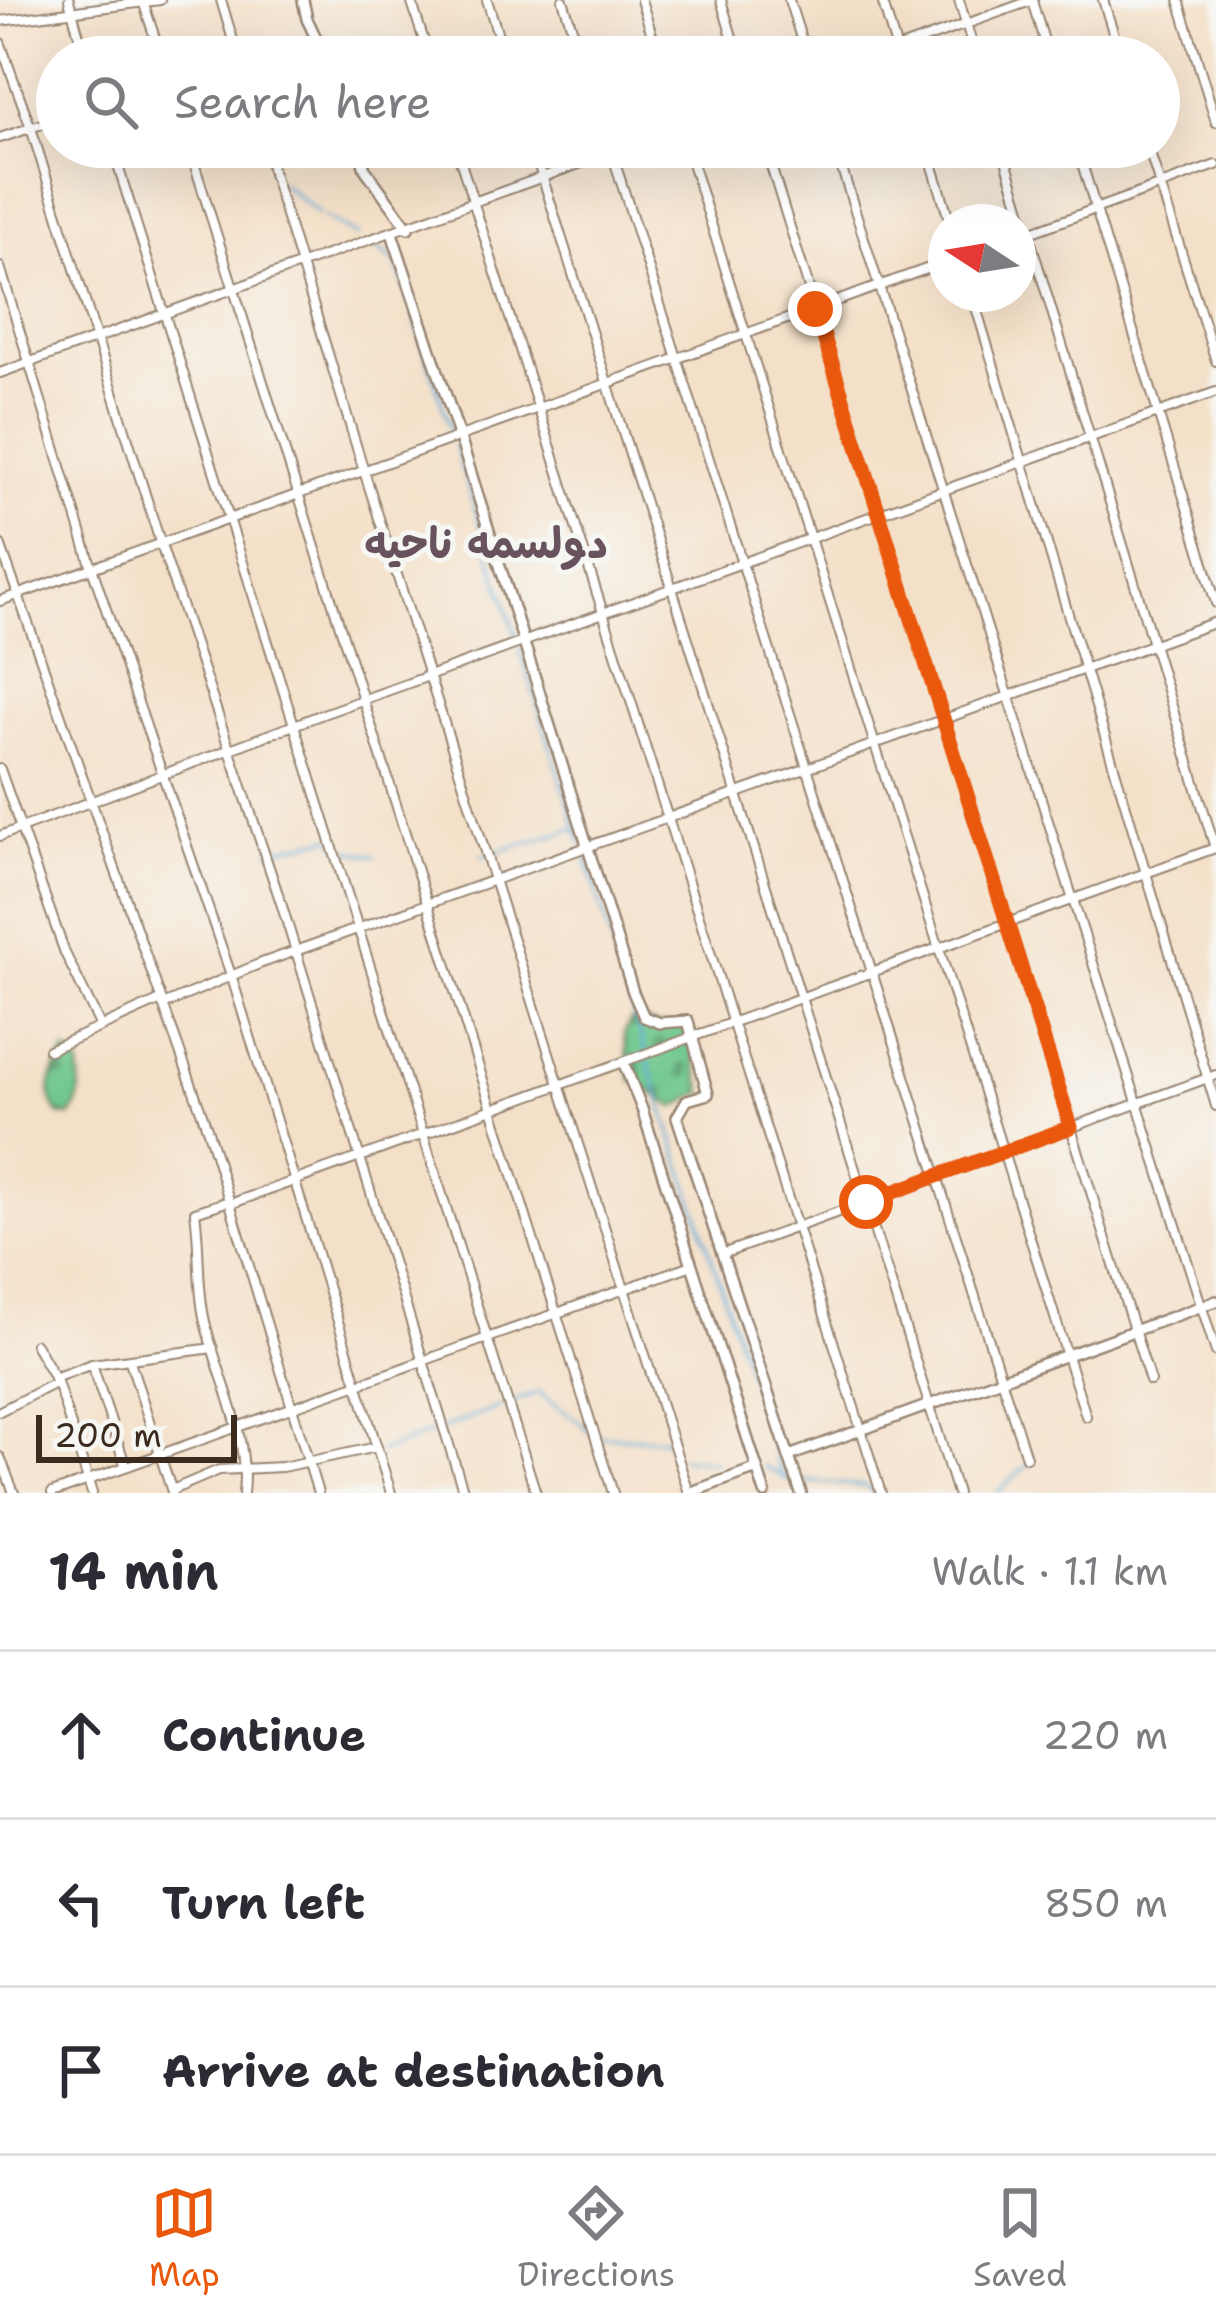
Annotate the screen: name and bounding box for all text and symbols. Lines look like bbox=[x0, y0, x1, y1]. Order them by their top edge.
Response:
search box bbox=[36, 36, 1180, 168]
icon: search bbox=[78, 69, 144, 135]
text: Search here bbox=[174, 72, 431, 132]
north arrow bbox=[928, 204, 1036, 312]
route end bbox=[788, 282, 842, 336]
district label: دولسمه ناحیه bbox=[364, 515, 608, 571]
route start bbox=[839, 1175, 893, 1229]
scale bar bbox=[36, 1409, 237, 1462]
text: 200 m bbox=[54, 1413, 162, 1458]
text: 14 min bbox=[48, 1537, 219, 1605]
text: Walk · 1.1 km bbox=[932, 1545, 1168, 1597]
icon: ahead bbox=[48, 1702, 114, 1768]
text: Continue bbox=[162, 1705, 366, 1765]
text: 220 m bbox=[1042, 1709, 1168, 1761]
icon: left bbox=[48, 1870, 114, 1936]
text: Turn left bbox=[162, 1873, 365, 1933]
text: 850 m bbox=[1044, 1877, 1168, 1929]
icon: arrive bbox=[48, 2038, 114, 2104]
text: Arrive at destination bbox=[162, 2041, 665, 2101]
tab: Map bbox=[149, 2180, 220, 2297]
tab: Directions bbox=[518, 2180, 675, 2297]
tab: Saved bbox=[973, 2180, 1067, 2297]

